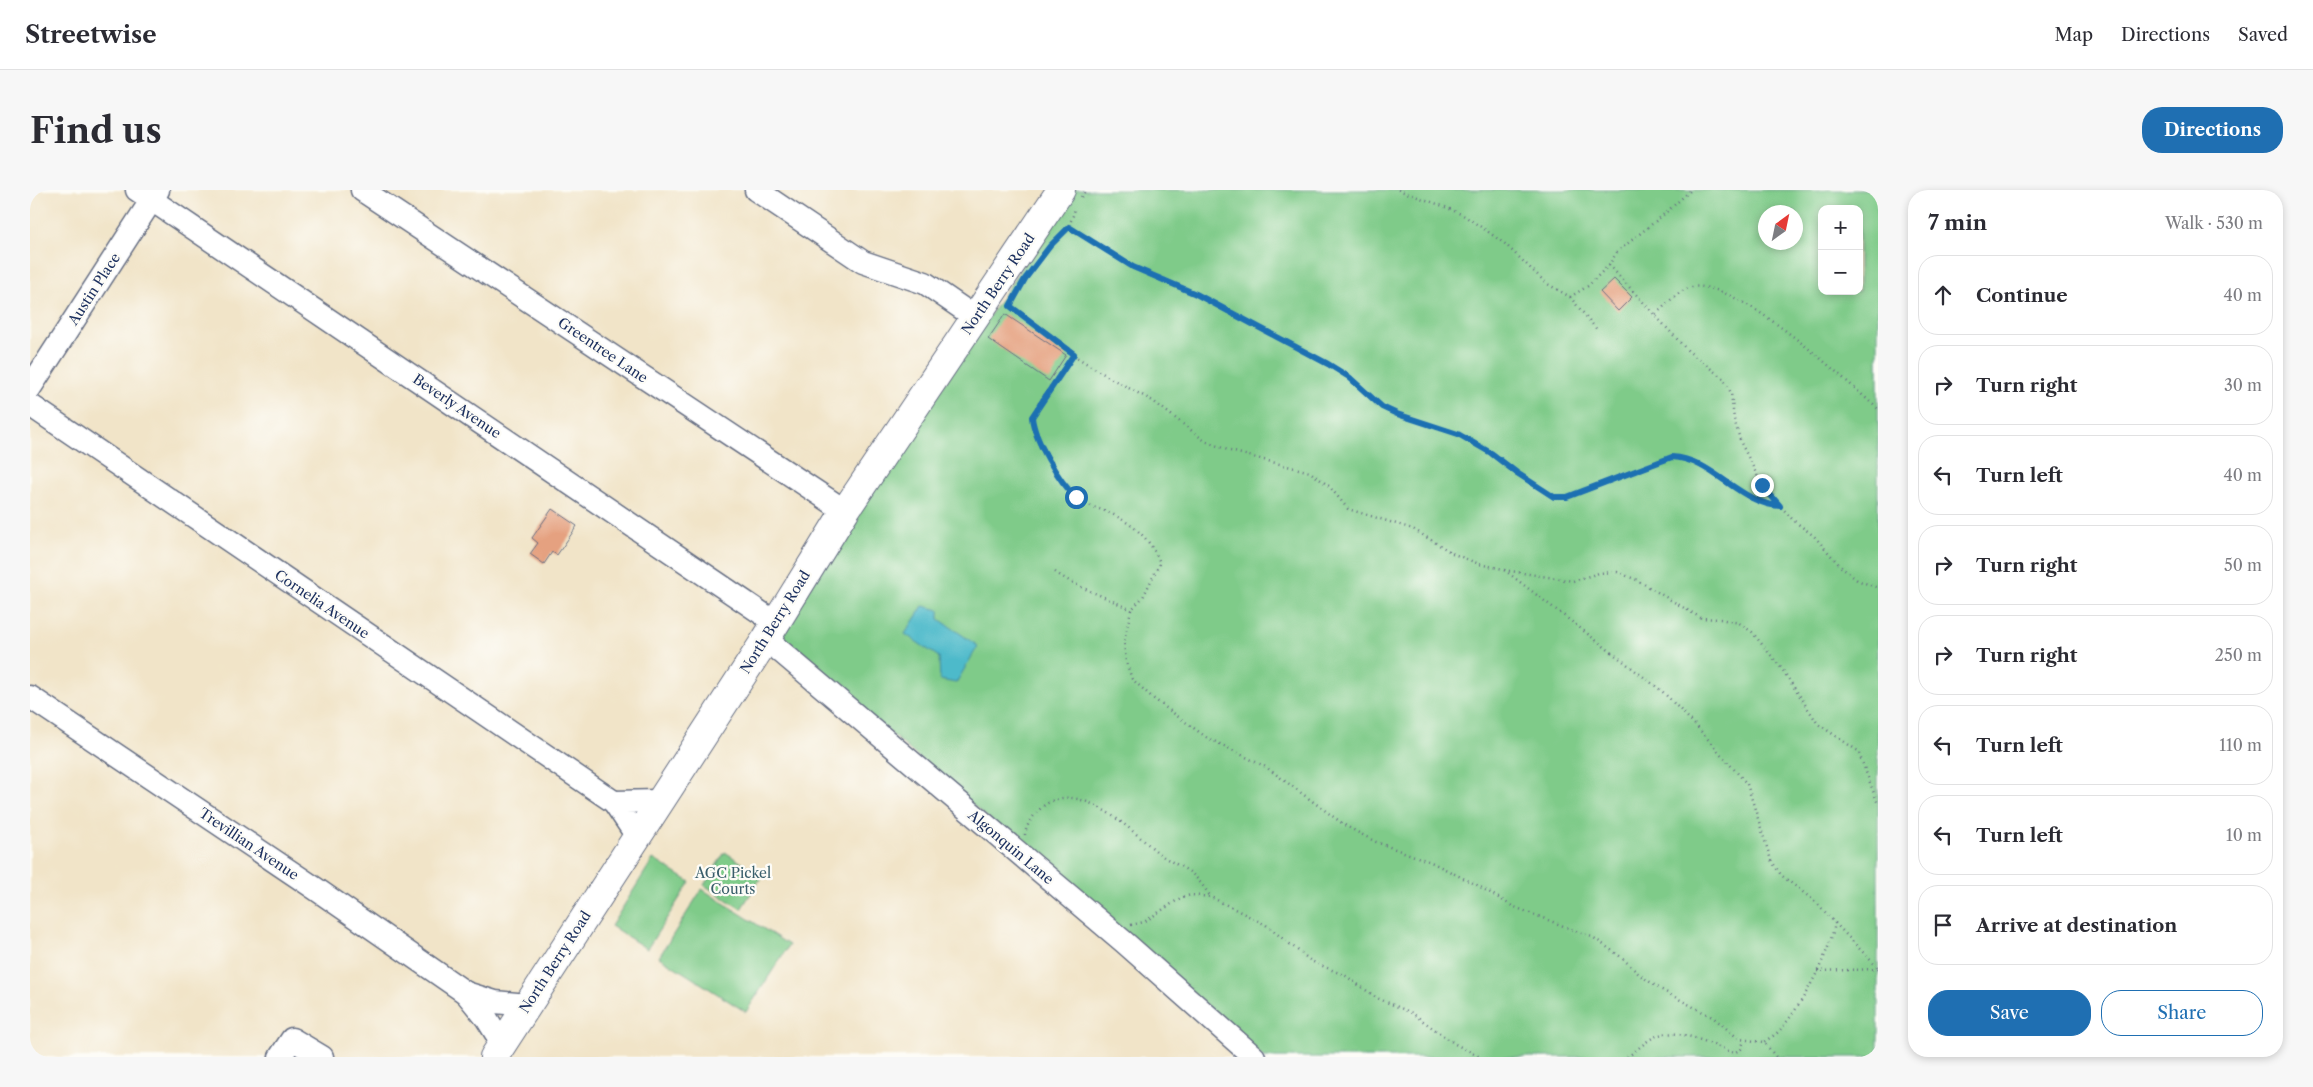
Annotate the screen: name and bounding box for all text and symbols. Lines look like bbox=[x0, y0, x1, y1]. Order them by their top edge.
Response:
text: Streetwise bbox=[25, 20, 157, 49]
text: Map bbox=[2054, 24, 2093, 46]
text: Directions bbox=[2121, 24, 2210, 46]
text: Saved bbox=[2238, 24, 2288, 46]
button: Directions bbox=[2142, 107, 2283, 153]
text: Find us bbox=[30, 109, 162, 152]
north arrow bbox=[1758, 205, 1803, 250]
map controls bbox=[1818, 205, 1863, 295]
button: + bbox=[1818, 205, 1863, 250]
text: 7 min bbox=[1928, 210, 1987, 235]
text: Walk · 530 m bbox=[2165, 213, 2263, 233]
street label: North Berry Road bbox=[957, 230, 1039, 338]
street label: Austin Place bbox=[63, 249, 124, 329]
button: − bbox=[1818, 250, 1863, 295]
icon: ahead bbox=[1929, 281, 1957, 309]
text: Continue bbox=[1976, 284, 2068, 307]
text: 40 m bbox=[2223, 285, 2262, 305]
street label: Greentree Lane bbox=[555, 313, 652, 387]
street label: Beverly Avenue bbox=[409, 370, 505, 442]
icon: right bbox=[1929, 371, 1957, 399]
text: Turn right bbox=[1976, 374, 2077, 397]
text: 30 m bbox=[2224, 375, 2262, 395]
icon: left bbox=[1929, 461, 1957, 489]
text: Turn left bbox=[1976, 464, 2063, 487]
text: 40 m bbox=[2223, 465, 2262, 485]
route end bbox=[1751, 474, 1774, 497]
route start bbox=[1065, 486, 1088, 509]
icon: right bbox=[1929, 551, 1957, 579]
text: Turn right bbox=[1976, 554, 2077, 577]
text: 50 m bbox=[2224, 555, 2262, 575]
street label: Cornelia Avenue bbox=[271, 566, 373, 642]
street label: North Berry Road bbox=[736, 567, 814, 677]
icon: right bbox=[1929, 641, 1957, 669]
text: Turn right bbox=[1976, 644, 2077, 667]
text: 250 m bbox=[2215, 645, 2262, 665]
icon: left bbox=[1929, 731, 1957, 759]
text: Turn left bbox=[1976, 734, 2063, 757]
text: 110 m bbox=[2219, 735, 2262, 755]
street label: Trevillian Avenue bbox=[196, 804, 302, 884]
street label: Algonquin Lane bbox=[964, 805, 1058, 888]
icon: left bbox=[1929, 821, 1957, 849]
text: Turn left bbox=[1976, 824, 2063, 847]
text: 10 m bbox=[2226, 825, 2262, 845]
park label: AGC Pickel Courts bbox=[694, 864, 771, 898]
street label: North Berry Road bbox=[515, 907, 595, 1016]
icon: arrive bbox=[1929, 911, 1957, 939]
text: Arrive at destination bbox=[1976, 914, 2177, 937]
button: Save bbox=[1928, 990, 2091, 1036]
button: Share bbox=[2101, 990, 2263, 1036]

